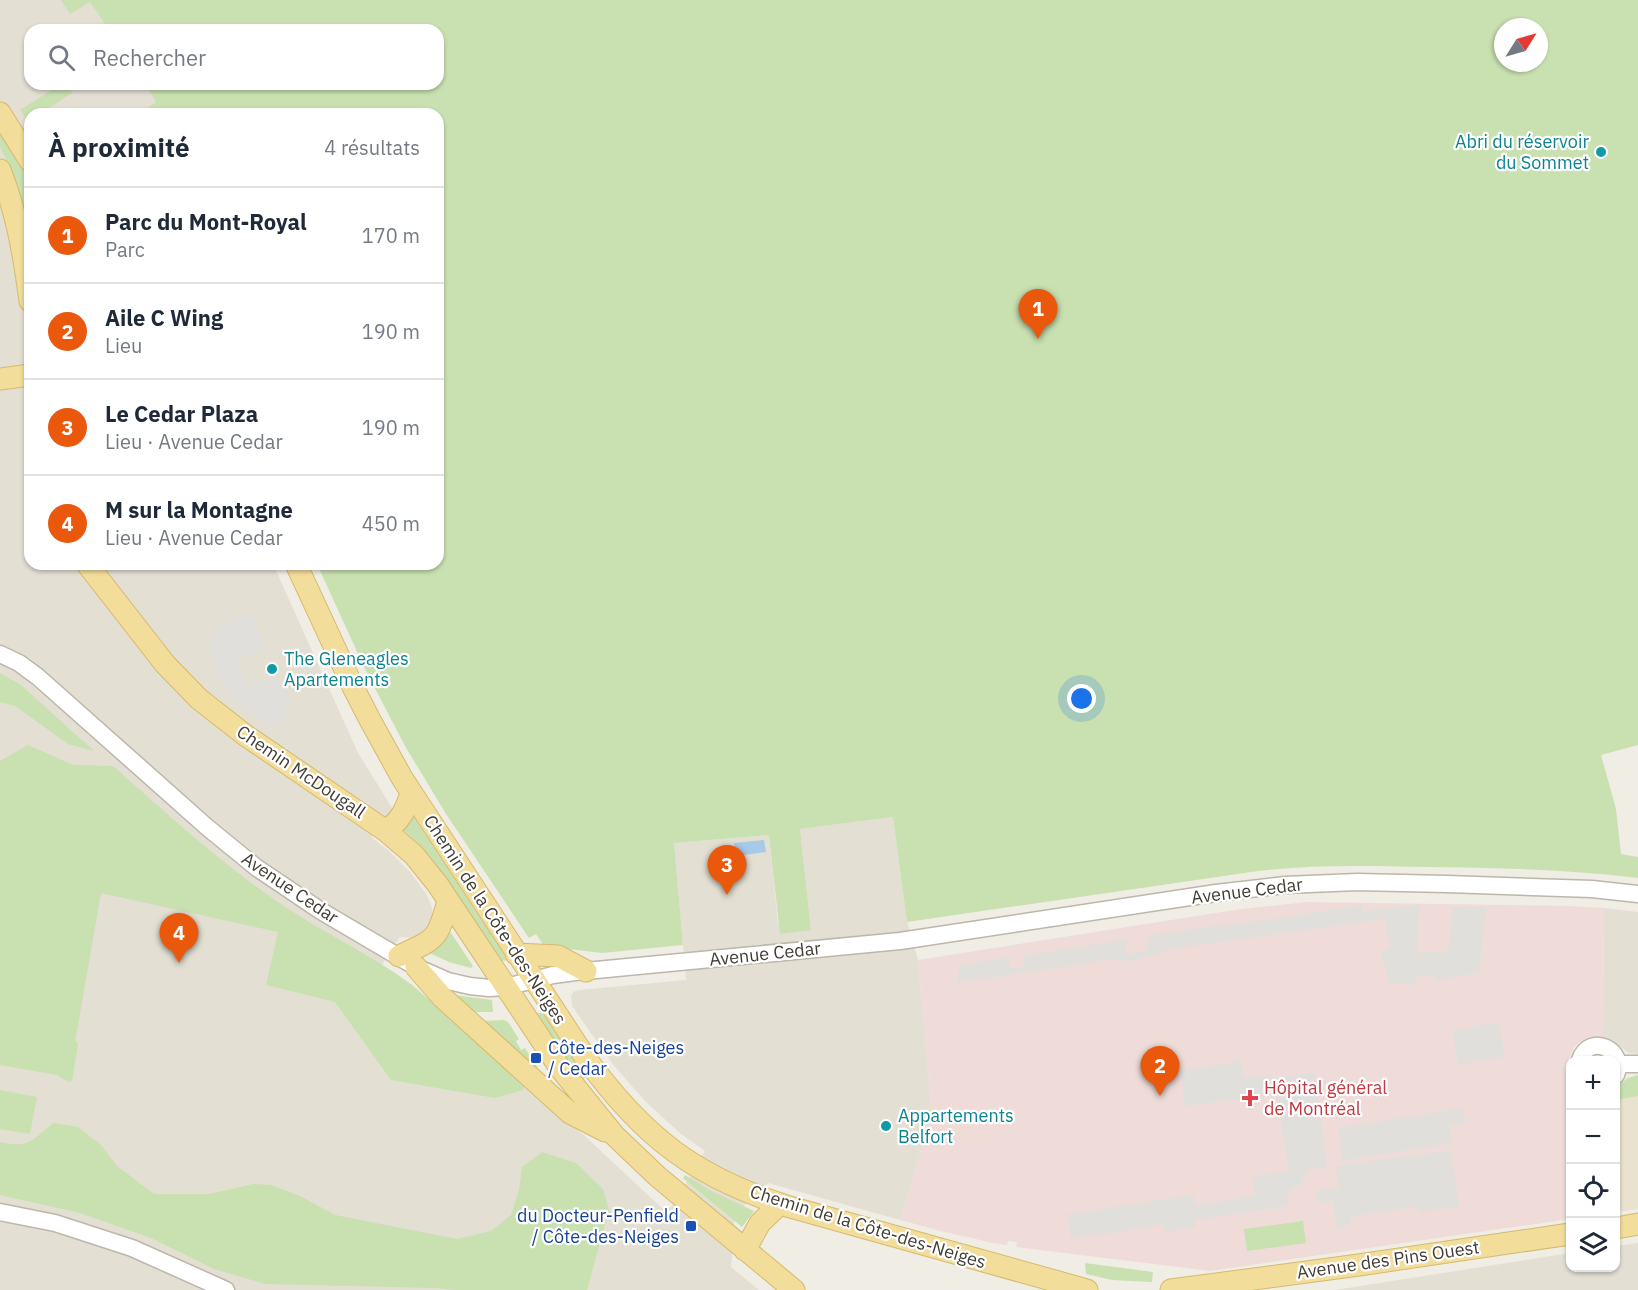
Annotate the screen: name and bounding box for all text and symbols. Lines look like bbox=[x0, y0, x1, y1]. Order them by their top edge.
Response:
north arrow bbox=[1494, 18, 1548, 72]
search box bbox=[24, 24, 444, 90]
icon: search bbox=[45, 41, 78, 74]
text: Rechercher bbox=[93, 43, 206, 72]
text: À proximité bbox=[48, 130, 190, 164]
place label: Abri du réservoir du Sommet bbox=[1455, 130, 1589, 174]
text: 4 résultats bbox=[324, 134, 420, 161]
marker: Abri du réservoir du Sommet bbox=[1594, 145, 1608, 159]
text: Parc du Mont-Royal bbox=[105, 207, 307, 236]
text: 1 bbox=[62, 222, 74, 249]
text: 170 m bbox=[362, 222, 420, 249]
text: Parc bbox=[105, 236, 145, 263]
pin: 1 bbox=[1018, 290, 1058, 339]
text: Aile C Wing bbox=[105, 303, 223, 332]
text: 2 bbox=[62, 318, 74, 345]
text: 190 m bbox=[362, 318, 420, 345]
text: Lieu bbox=[105, 332, 142, 359]
text: Le Cedar Plaza bbox=[105, 399, 258, 428]
text: 3 bbox=[62, 414, 74, 441]
text: 190 m bbox=[362, 414, 420, 441]
text: Lieu · Avenue Cedar bbox=[105, 428, 283, 455]
text: M sur la Montagne bbox=[105, 495, 293, 524]
text: 4 bbox=[62, 510, 74, 537]
text: 450 m bbox=[362, 510, 420, 537]
text: Lieu · Avenue Cedar bbox=[105, 524, 283, 551]
place label: The Gleneagles Apartements bbox=[284, 647, 409, 691]
marker: The Gleneagles Apartements bbox=[265, 662, 279, 676]
your location bbox=[1067, 684, 1096, 713]
street label: Chemin McDougall bbox=[232, 720, 370, 823]
street label: Chemin de la Côte-des-Neiges bbox=[419, 811, 572, 1029]
pin: 3 bbox=[708, 846, 746, 895]
street label: Avenue Cedar bbox=[237, 847, 343, 929]
street label: Avenue Cedar bbox=[1190, 872, 1304, 909]
pin: 4 bbox=[160, 914, 198, 963]
street label: Avenue Cedar bbox=[708, 936, 822, 971]
place label: Côte-des-Neiges / Cedar bbox=[548, 1036, 684, 1080]
pin: 2 bbox=[1140, 1046, 1180, 1096]
marker: Côte-des-Neiges / Cedar bbox=[529, 1051, 543, 1065]
map controls bbox=[1566, 1056, 1620, 1272]
button: + bbox=[1566, 1056, 1620, 1110]
place label: Hôpital général de Montréal bbox=[1264, 1076, 1387, 1120]
marker: Hôpital général de Montréal bbox=[1241, 1089, 1259, 1107]
place label: Appartements Belfort bbox=[898, 1104, 1014, 1148]
button: − bbox=[1566, 1110, 1620, 1164]
marker: Appartements Belfort bbox=[879, 1119, 893, 1133]
button: locate bbox=[1566, 1164, 1620, 1218]
street label: Chemin de la Côte-des-Neiges bbox=[747, 1180, 989, 1273]
place label: du Docteur-Penfield / Côte-des-Neiges bbox=[517, 1204, 679, 1248]
button: layers bbox=[1566, 1218, 1620, 1272]
marker: du Docteur-Penfield / Côte-des-Neiges bbox=[684, 1219, 698, 1233]
street label: Avenue des Pins Ouest bbox=[1295, 1235, 1481, 1284]

